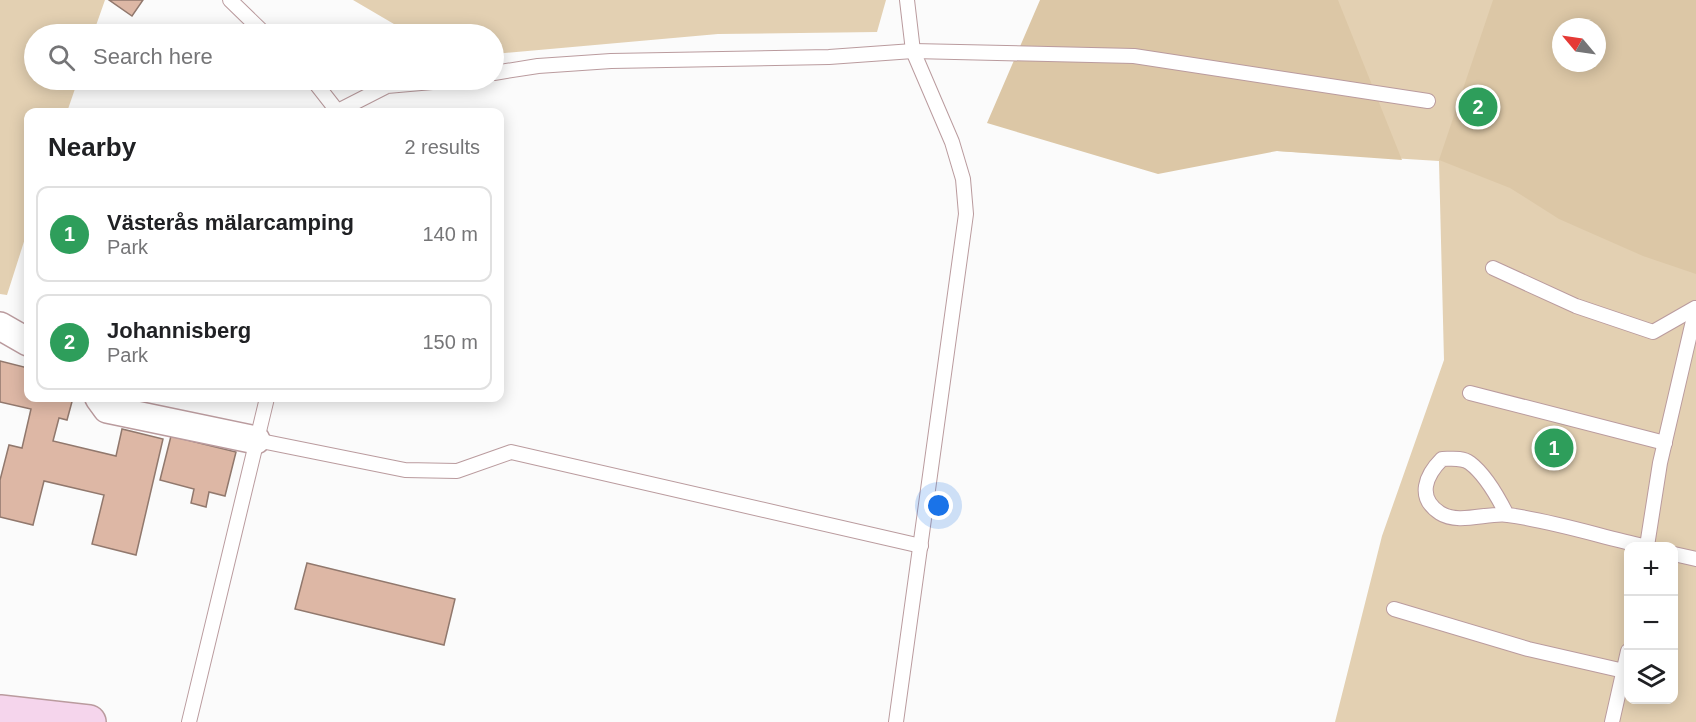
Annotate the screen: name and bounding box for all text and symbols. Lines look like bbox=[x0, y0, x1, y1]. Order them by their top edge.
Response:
north arrow bbox=[1552, 18, 1606, 72]
search box bbox=[24, 24, 504, 90]
icon: search bbox=[45, 41, 78, 74]
text: Search here bbox=[93, 44, 213, 69]
pin: 2 bbox=[1458, 84, 1498, 130]
text: Nearby bbox=[48, 132, 136, 162]
text: 2 results bbox=[404, 136, 480, 158]
text: Västerås mälarcamping bbox=[107, 210, 354, 235]
text: 1 bbox=[64, 223, 75, 245]
text: 140 m bbox=[422, 223, 478, 245]
text: Park bbox=[107, 236, 148, 258]
text: Johannisberg bbox=[107, 318, 251, 343]
text: 2 bbox=[64, 331, 75, 353]
text: 150 m bbox=[422, 331, 478, 353]
text: Park bbox=[107, 344, 148, 366]
pin: 1 bbox=[1534, 426, 1574, 470]
your location bbox=[924, 491, 953, 520]
map controls bbox=[1624, 542, 1678, 704]
button: + bbox=[1624, 542, 1678, 596]
button: − bbox=[1624, 596, 1678, 650]
button: layers bbox=[1624, 650, 1678, 704]

